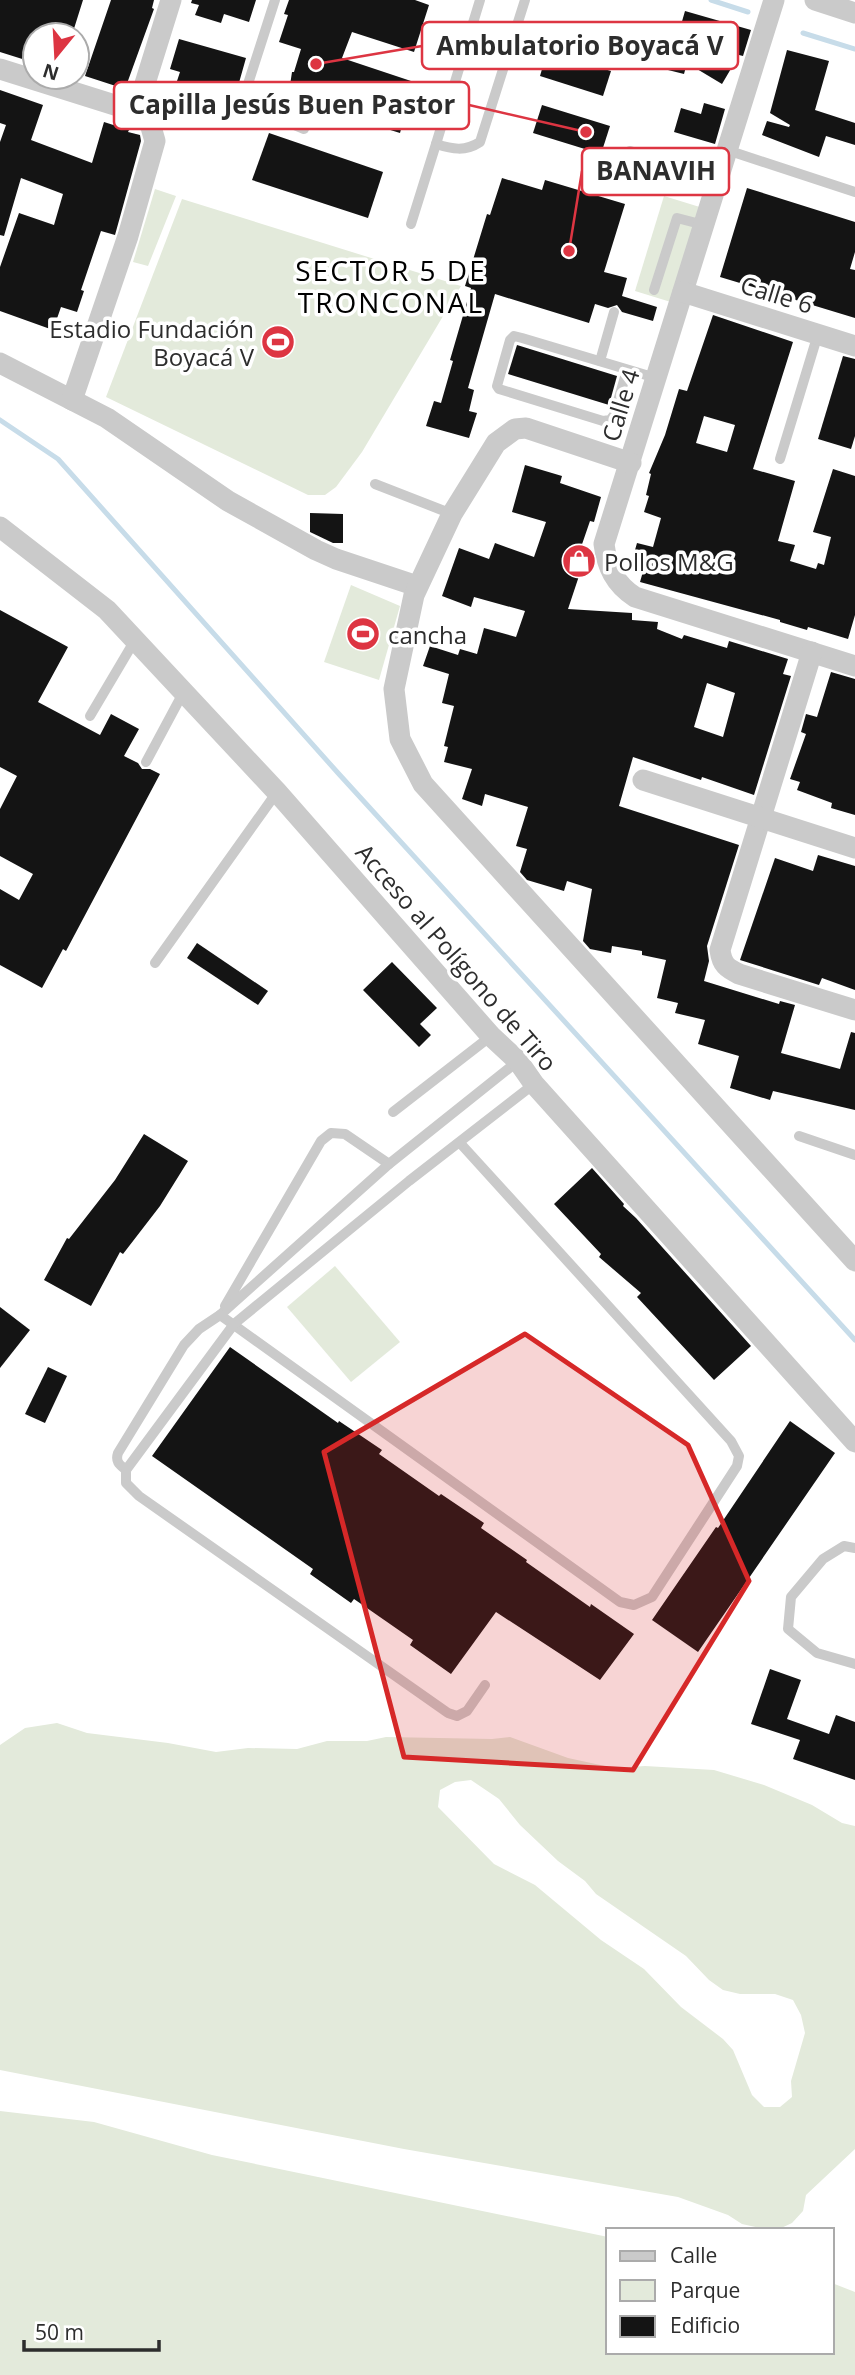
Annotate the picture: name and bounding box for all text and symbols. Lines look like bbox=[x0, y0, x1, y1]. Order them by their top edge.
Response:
north arrow bbox=[21, 21, 91, 91]
callout: Ambulatorio Boyacá V bbox=[422, 22, 738, 69]
text: Ambulatorio Boyacá V bbox=[436, 27, 724, 63]
text: N bbox=[39, 57, 62, 87]
callout: Capilla Jesús Buen Pastor bbox=[114, 82, 469, 129]
text: Capilla Jesús Buen Pastor bbox=[129, 86, 455, 122]
callout: BANAVIH bbox=[582, 148, 729, 195]
text: BANAVIH bbox=[596, 152, 716, 188]
district label: SECTOR 5 DE TRONCONAL bbox=[295, 251, 487, 321]
street label: Calle 6 bbox=[737, 267, 817, 321]
place label: Estadio Fundación Boyacá V bbox=[49, 312, 255, 373]
sports icon: Estadio Fundación Boyacá V bbox=[259, 323, 297, 361]
street label: Calle 4 bbox=[593, 365, 647, 445]
shop icon: Pollos M&G bbox=[560, 542, 598, 580]
place label: Pollos M&G bbox=[604, 545, 734, 578]
sports icon: cancha bbox=[344, 615, 382, 653]
place label: cancha bbox=[388, 618, 467, 651]
street label: Acceso al Polígono de Tiro bbox=[349, 836, 565, 1078]
legend bbox=[606, 2228, 834, 2354]
text: Calle bbox=[670, 2241, 717, 2269]
text: Parque bbox=[670, 2276, 740, 2304]
scale bar bbox=[24, 2308, 159, 2352]
text: Edificio bbox=[670, 2311, 740, 2339]
text: 50 m bbox=[35, 2318, 84, 2346]

